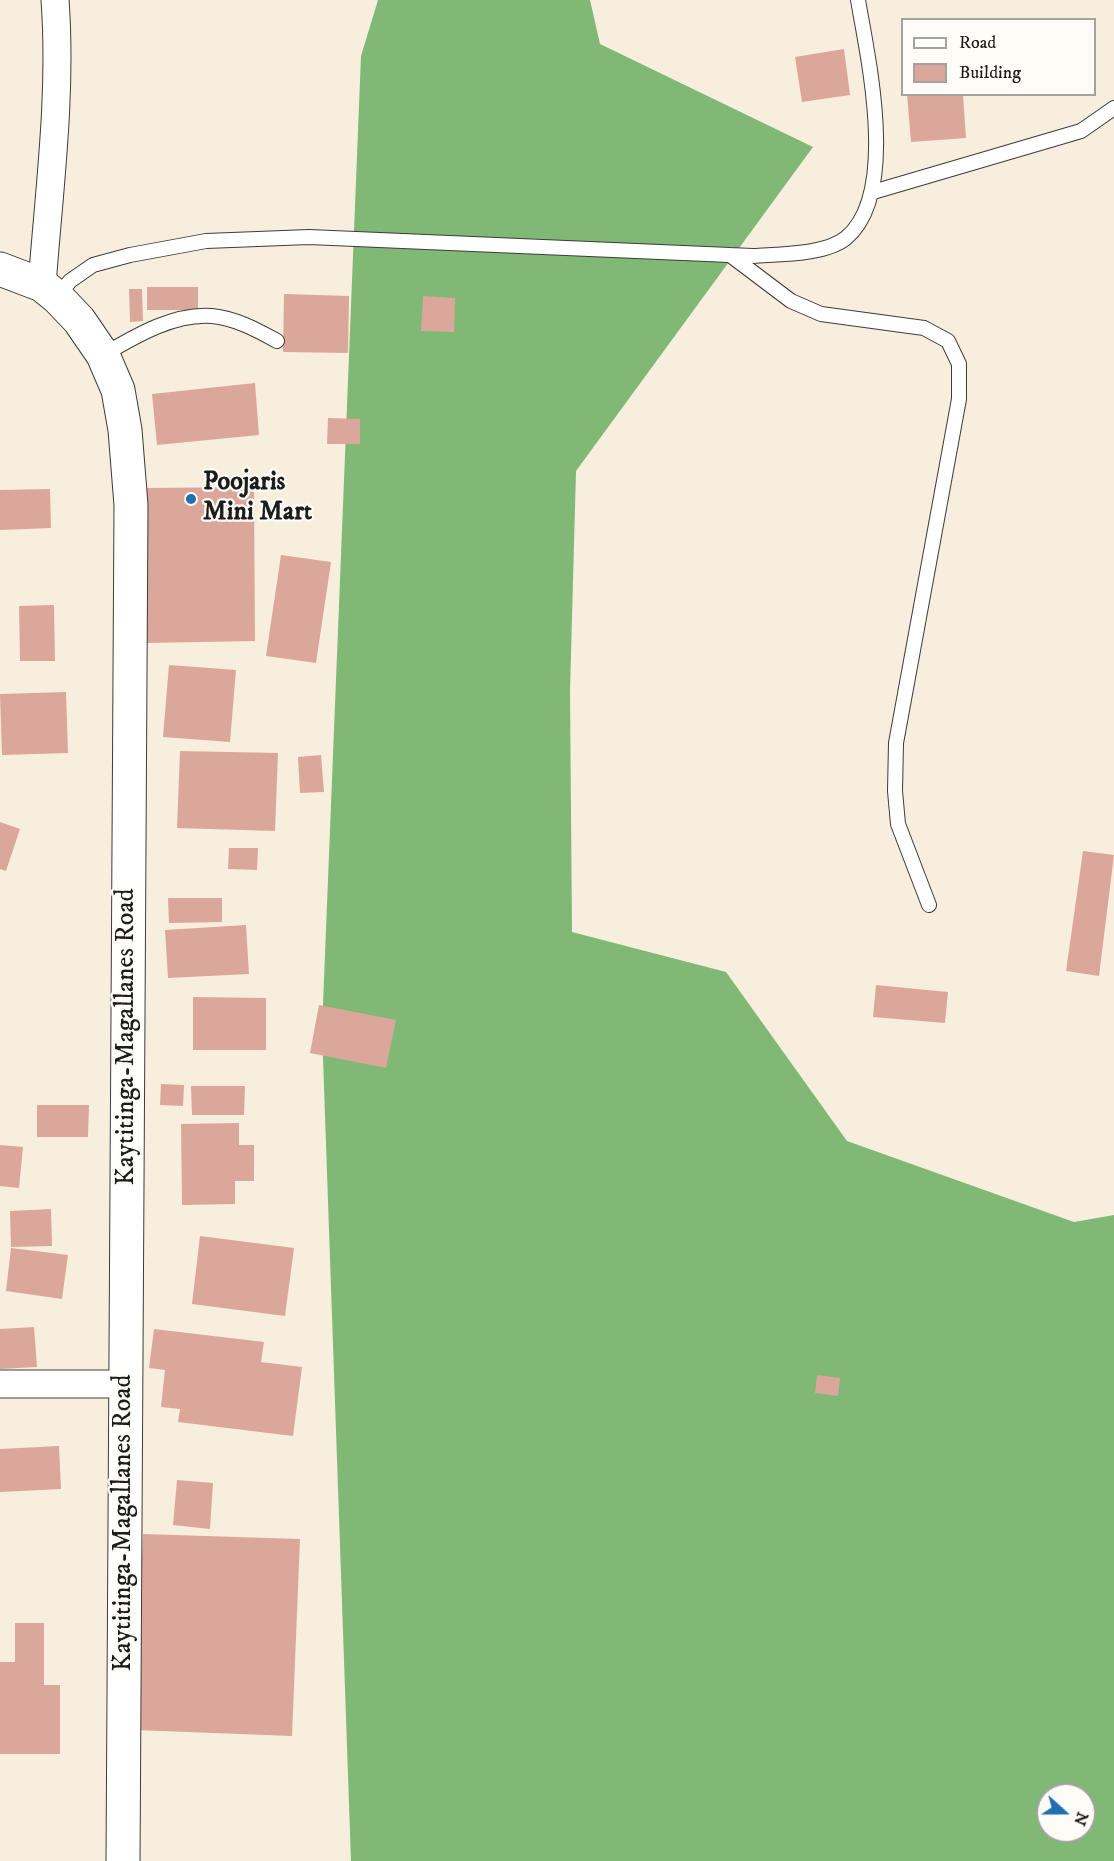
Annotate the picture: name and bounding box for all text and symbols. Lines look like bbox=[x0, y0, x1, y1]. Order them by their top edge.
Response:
legend bbox=[901, 18, 1096, 96]
text: Road bbox=[959, 32, 996, 54]
text: Building bbox=[959, 62, 1021, 84]
place label: Poojaris Mini Mart bbox=[203, 468, 312, 530]
marker: Poojaris Mini Mart bbox=[184, 492, 198, 506]
street label: Kaytitinga-Magallanes Road bbox=[112, 889, 144, 1185]
street label: Kaytitinga-Magallanes Road bbox=[109, 1375, 141, 1671]
north arrow bbox=[1036, 1783, 1096, 1843]
text: N bbox=[1069, 1809, 1093, 1828]

